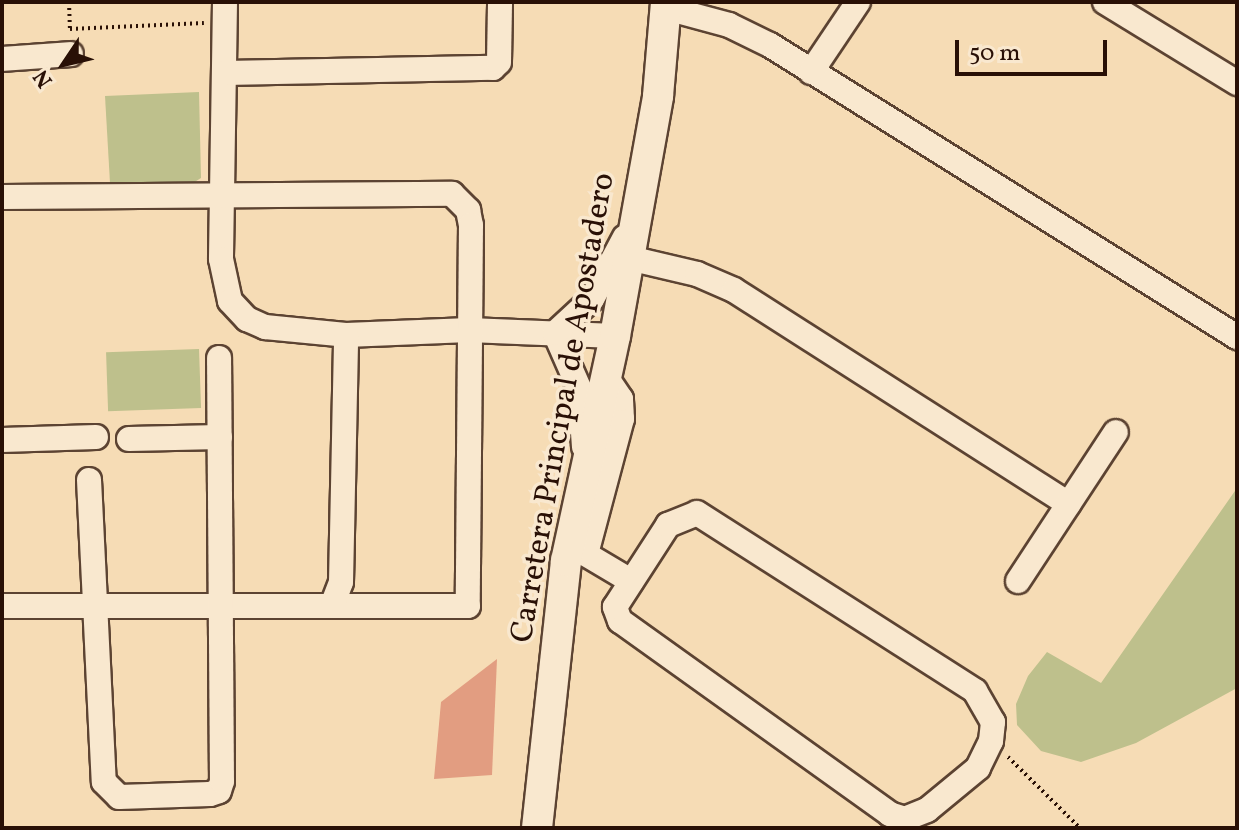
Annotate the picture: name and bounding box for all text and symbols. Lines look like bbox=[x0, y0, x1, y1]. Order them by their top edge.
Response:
north arrow bbox=[24, 24, 104, 104]
scale bar bbox=[959, 24, 1111, 74]
text: 50 m bbox=[969, 37, 1021, 71]
text: N bbox=[27, 63, 61, 93]
street label: Carretera Principal de Apostadero bbox=[504, 170, 624, 646]

